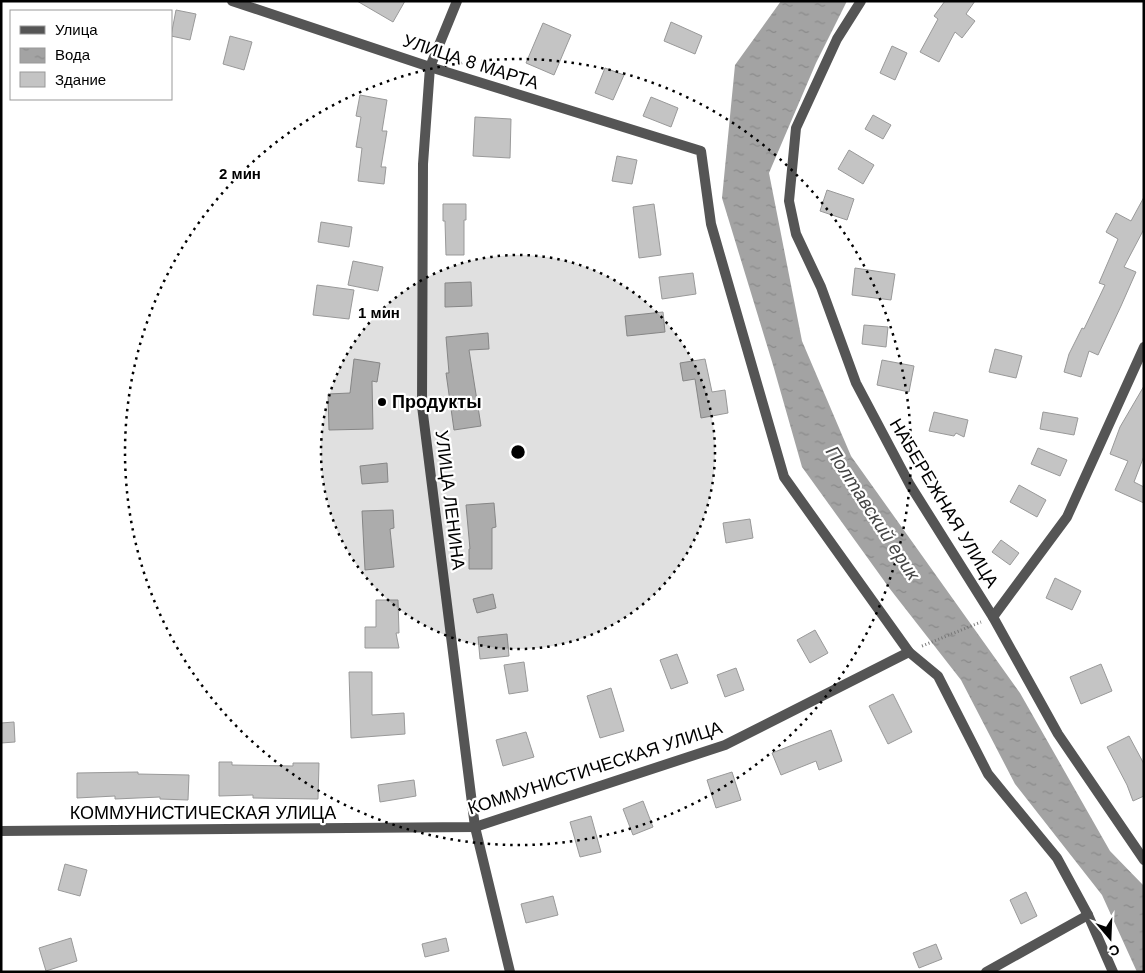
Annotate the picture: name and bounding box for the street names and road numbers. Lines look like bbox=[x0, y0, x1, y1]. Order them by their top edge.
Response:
street label: УЛИЦА 8 МАРТА bbox=[401, 31, 541, 93]
street label: НАБЕРЕЖНАЯ УЛИЦА bbox=[886, 415, 1002, 591]
street label: УЛИЦА ЛЕНИНА bbox=[432, 429, 468, 571]
street label: КОММУНИСТИЧЕСКАЯ УЛИЦА bbox=[465, 717, 725, 819]
street label: КОММУНИСТИЧЕСКАЯ УЛИЦА bbox=[70, 803, 336, 823]

